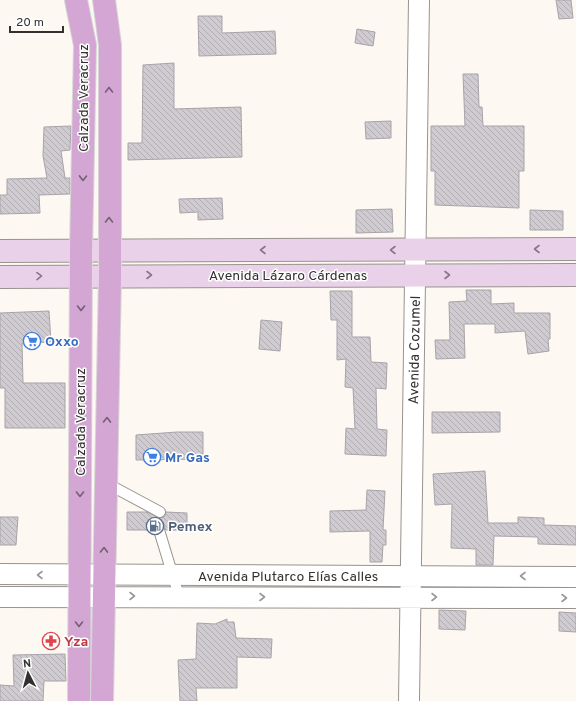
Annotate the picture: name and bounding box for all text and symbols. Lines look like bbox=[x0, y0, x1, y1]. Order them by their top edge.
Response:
scale bar bbox=[10, 8, 63, 34]
text: 20 m bbox=[16, 15, 44, 31]
street label: Calzada Veracruz bbox=[76, 44, 93, 152]
one-way arrow bbox=[105, 87, 113, 93]
one-way arrow bbox=[78, 175, 87, 181]
one-way arrow bbox=[105, 217, 113, 223]
one-way arrow bbox=[534, 245, 540, 253]
one-way arrow bbox=[260, 246, 266, 254]
one-way arrow bbox=[390, 246, 396, 254]
street label: Avenida Lázaro Cárdenas bbox=[209, 268, 367, 285]
one-way arrow bbox=[146, 271, 152, 279]
one-way arrow bbox=[444, 271, 450, 279]
one-way arrow bbox=[36, 272, 42, 280]
street label: Avenida Cozumel bbox=[406, 296, 425, 404]
one-way arrow bbox=[77, 305, 85, 311]
supermarket icon: Oxxo bbox=[22, 331, 42, 351]
place label: Oxxo bbox=[45, 334, 79, 351]
street label: Calzada Veracruz bbox=[73, 368, 90, 476]
one-way arrow bbox=[103, 417, 111, 423]
supermarket icon: Mr Gas bbox=[142, 447, 162, 467]
place label: Mr Gas bbox=[165, 450, 210, 467]
one-way arrow bbox=[76, 491, 84, 497]
fuel station icon: Pemex bbox=[145, 516, 165, 536]
place label: Pemex bbox=[168, 519, 213, 536]
one-way arrow bbox=[100, 547, 108, 553]
street label: Avenida Plutarco Elías Calles bbox=[198, 569, 378, 586]
one-way arrow bbox=[37, 571, 43, 579]
one-way arrow bbox=[520, 572, 526, 580]
one-way arrow bbox=[129, 592, 135, 600]
one-way arrow bbox=[259, 593, 265, 601]
one-way arrow bbox=[431, 593, 437, 601]
one-way arrow bbox=[561, 594, 567, 602]
one-way arrow bbox=[75, 621, 83, 627]
pharmacy icon: Yza bbox=[41, 631, 61, 651]
place label: Yza bbox=[64, 634, 88, 651]
north arrow bbox=[8, 653, 48, 693]
text: N bbox=[22, 657, 32, 671]

